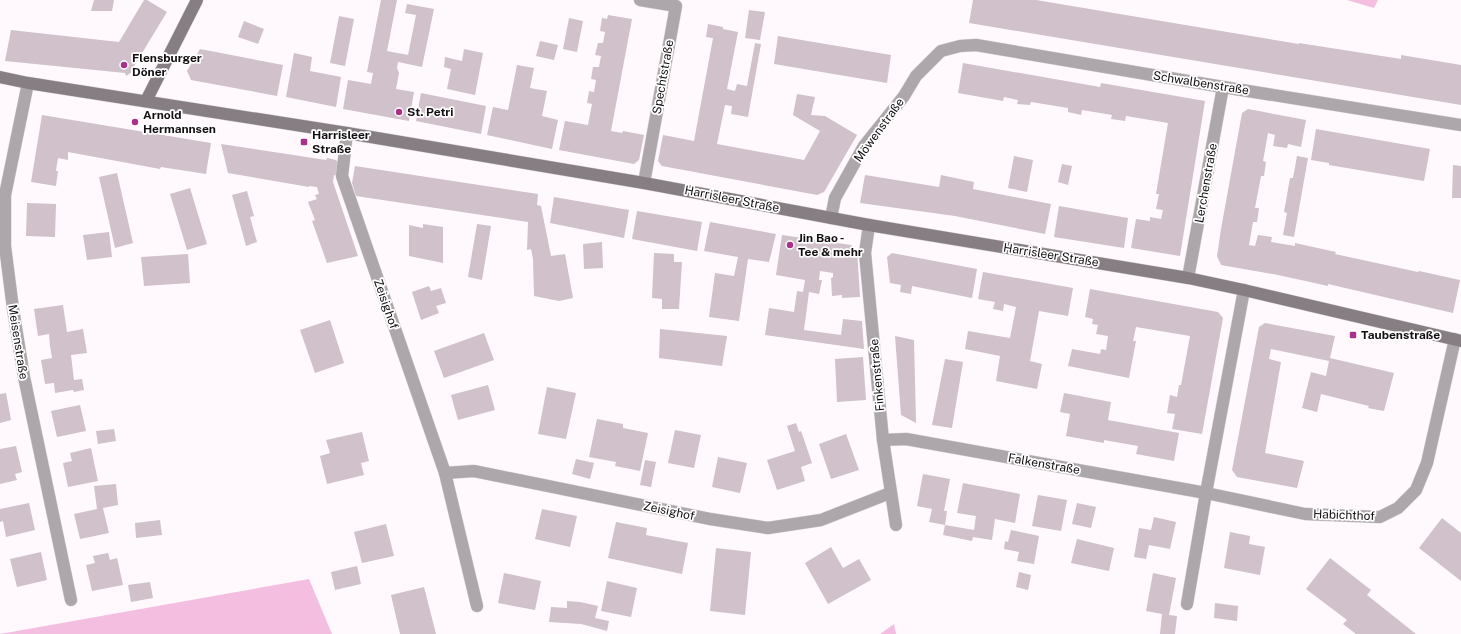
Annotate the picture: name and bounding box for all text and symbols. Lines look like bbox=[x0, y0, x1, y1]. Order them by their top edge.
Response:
street label: Spechtstraße bbox=[650, 39, 676, 115]
place label: Flensburger Döner bbox=[132, 51, 202, 79]
marker: Flensburger Döner bbox=[119, 60, 129, 70]
street label: Schwalbenstraße bbox=[1152, 68, 1250, 98]
street label: Möwenstraße bbox=[851, 95, 907, 165]
place label: St. Petri bbox=[407, 105, 454, 119]
marker: St. Petri bbox=[394, 107, 404, 117]
place label: Arnold Hermannsen bbox=[143, 108, 216, 136]
marker: Arnold Hermannsen bbox=[130, 117, 140, 127]
place label: Harrisleer Straße bbox=[312, 128, 370, 156]
marker: Harrisleer Straße bbox=[299, 137, 309, 147]
street label: Lerchenstraße bbox=[1192, 142, 1220, 224]
street label: Harrisleer Straße bbox=[683, 183, 781, 215]
place label: Jin Bao - Tee & mehr bbox=[798, 231, 863, 259]
marker: Jin Bao - Tee & mehr bbox=[785, 240, 795, 250]
street label: Harrisleer Straße bbox=[1002, 241, 1100, 269]
street label: Zeisighof bbox=[371, 277, 401, 331]
street label: Meisenstraße bbox=[5, 304, 31, 381]
place label: Taubenstraße bbox=[1361, 328, 1440, 342]
marker: Taubenstraße bbox=[1348, 330, 1358, 340]
street label: Finkenstraße bbox=[867, 338, 887, 412]
street label: Falkenstraße bbox=[1007, 451, 1081, 477]
street label: Zeisighof bbox=[642, 499, 696, 523]
street label: Habichthof bbox=[1313, 507, 1375, 523]

